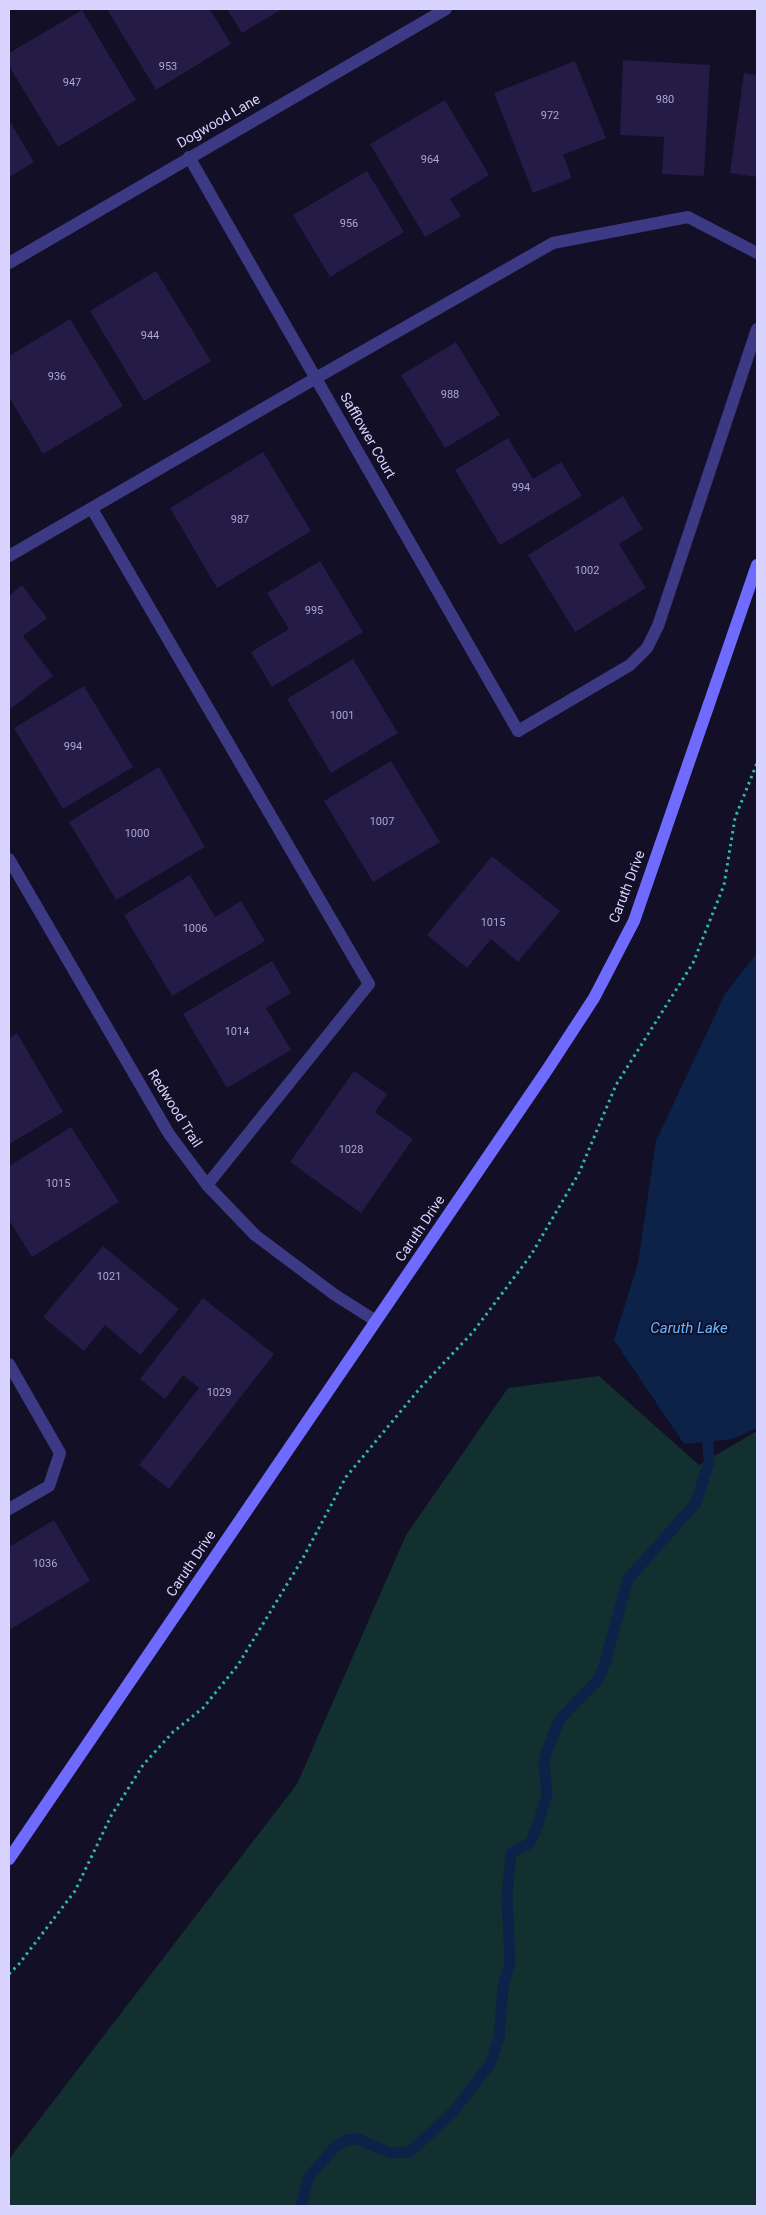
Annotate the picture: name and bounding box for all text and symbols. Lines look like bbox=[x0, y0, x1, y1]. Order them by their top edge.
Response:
house number: 953 bbox=[159, 60, 177, 74]
house number: 947 bbox=[63, 76, 81, 90]
street label: Dogwood Lane bbox=[174, 91, 264, 153]
house number: 980 bbox=[656, 93, 674, 107]
house number: 972 bbox=[541, 109, 559, 123]
house number: 964 bbox=[421, 153, 439, 167]
house number: 956 bbox=[340, 217, 358, 231]
house number: 944 bbox=[141, 329, 159, 343]
house number: 936 bbox=[48, 370, 66, 384]
house number: 988 bbox=[441, 388, 459, 402]
street label: Safflower Court bbox=[336, 390, 398, 482]
house number: 994 bbox=[512, 481, 530, 495]
house number: 987 bbox=[231, 513, 249, 527]
house number: 1002 bbox=[575, 564, 599, 578]
house number: 995 bbox=[305, 604, 323, 618]
house number: 1001 bbox=[330, 709, 354, 723]
house number: 994 bbox=[64, 740, 82, 754]
house number: 1007 bbox=[370, 815, 394, 829]
house number: 1000 bbox=[125, 827, 149, 841]
street label: Caruth Drive bbox=[606, 848, 650, 926]
house number: 1015 bbox=[481, 916, 505, 930]
house number: 1006 bbox=[183, 922, 207, 936]
house number: 1014 bbox=[225, 1025, 249, 1039]
street label: Redwood Trail bbox=[143, 1067, 205, 1151]
house number: 1028 bbox=[339, 1143, 363, 1157]
house number: 1015 bbox=[46, 1177, 70, 1191]
street label: Caruth Drive bbox=[393, 1193, 449, 1265]
house number: 1021 bbox=[97, 1270, 121, 1284]
water label: Caruth Lake bbox=[650, 1320, 728, 1338]
house number: 1029 bbox=[207, 1386, 231, 1400]
street label: Caruth Drive bbox=[164, 1528, 220, 1600]
house number: 1036 bbox=[33, 1557, 57, 1571]

